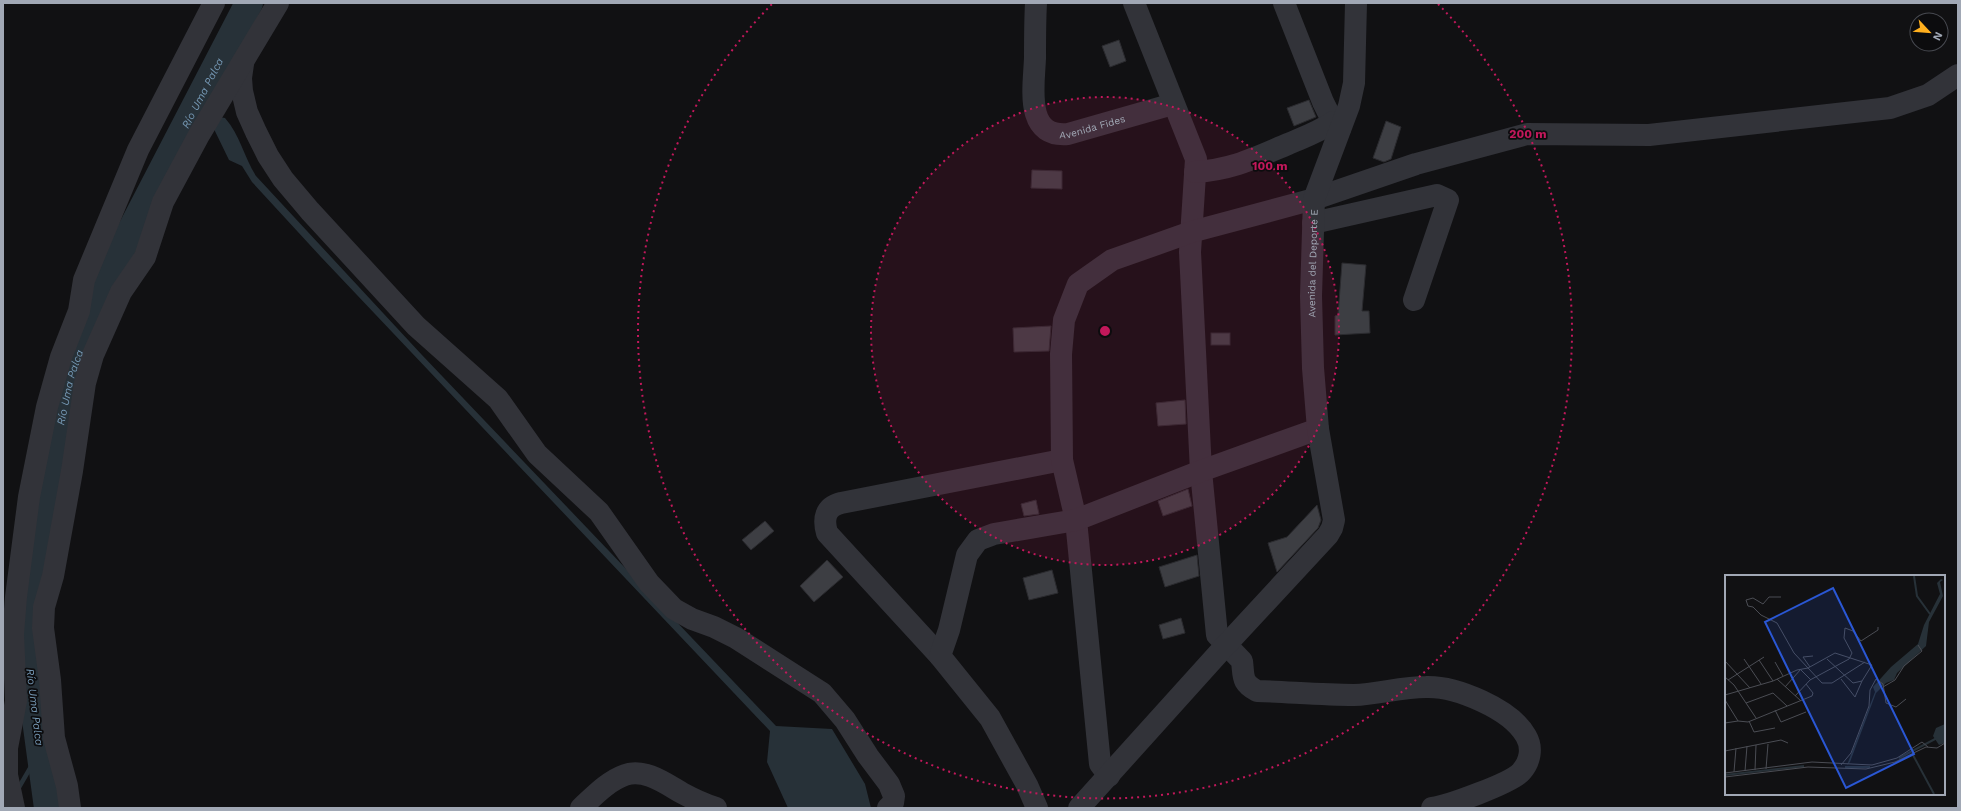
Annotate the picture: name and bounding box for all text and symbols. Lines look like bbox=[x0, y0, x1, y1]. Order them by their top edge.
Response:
north arrow bbox=[1909, 12, 1949, 52]
text: N bbox=[1930, 30, 1945, 43]
water label: Río Uma Palca bbox=[179, 56, 227, 131]
street label: Avenida Fides bbox=[1059, 113, 1126, 140]
text: 200 m bbox=[1509, 127, 1547, 141]
text: 100 m bbox=[1252, 159, 1288, 173]
street label: Avenida del Deporte E bbox=[1306, 209, 1320, 318]
centre of rings bbox=[1098, 324, 1112, 338]
water label: Río Uma Palca bbox=[54, 348, 86, 426]
inset map bbox=[1725, 575, 1945, 795]
water label: Río Uma Palca bbox=[23, 668, 46, 747]

